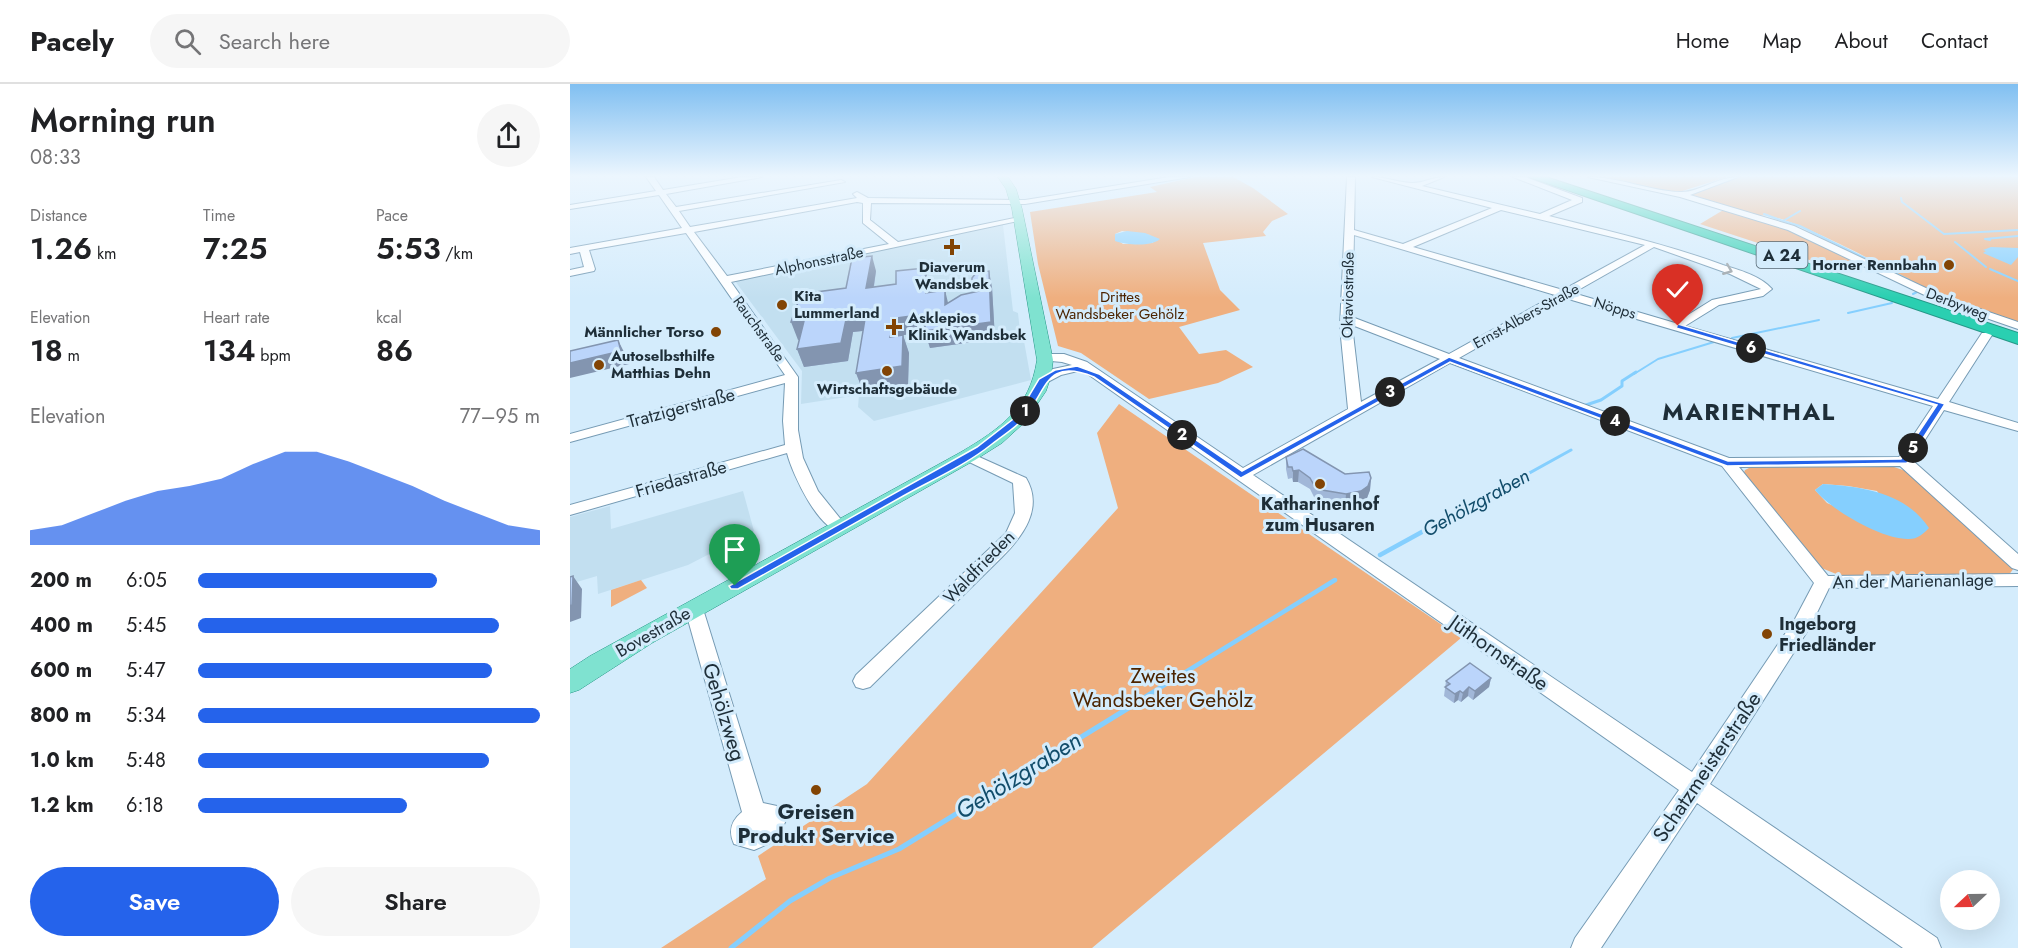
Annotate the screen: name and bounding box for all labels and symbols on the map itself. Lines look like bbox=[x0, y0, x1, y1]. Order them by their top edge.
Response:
marker: Diaverum Wandsbek bbox=[943, 238, 961, 256]
street label: Alphonsstraße bbox=[773, 241, 866, 281]
road number: A 24 bbox=[1756, 242, 1808, 268]
street label: Oktaviostraße bbox=[1336, 252, 1360, 338]
place label: Horner Rennbahn bbox=[1812, 254, 1937, 276]
place label: Diaverum Wandsbek bbox=[915, 256, 989, 295]
marker: Horner Rennbahn bbox=[1942, 258, 1956, 272]
one-way arrow bbox=[1722, 263, 1733, 275]
pin bbox=[1652, 264, 1703, 326]
street label: Ernst-Albers-Straße bbox=[1469, 278, 1583, 354]
street label: Derbyweg bbox=[1923, 282, 1991, 326]
place label: Kita Lummerland bbox=[794, 285, 880, 324]
park label: Drittes Wandsbeker Gehölz bbox=[1056, 286, 1185, 325]
street label: Rauchstraße bbox=[728, 291, 791, 367]
street label: Nöpps bbox=[1591, 291, 1639, 325]
marker: Kita Lummerland bbox=[775, 298, 789, 312]
place label: Asklepios Klinik Wandsbek bbox=[907, 307, 1027, 346]
marker: Asklepios Klinik Wandsbek bbox=[885, 318, 903, 336]
place label: Männlicher Torso bbox=[584, 321, 704, 343]
marker: Männlicher Torso bbox=[709, 325, 723, 339]
pin: 6 bbox=[1736, 333, 1766, 363]
place label: Autoselbsthilfe Matthias Dehn bbox=[610, 345, 715, 384]
marker: Autoselbsthilfe Matthias Dehn bbox=[592, 358, 606, 372]
marker: Wirtschaftsgebäude bbox=[880, 364, 894, 378]
pin: 3 bbox=[1375, 377, 1405, 407]
place label: Wirtschaftsgebäude bbox=[817, 378, 958, 400]
street label: Tratzigerstraße bbox=[624, 381, 738, 435]
district label: MARIENTHAL bbox=[1662, 394, 1836, 429]
pin: 1 bbox=[1010, 396, 1040, 426]
pin: 4 bbox=[1600, 406, 1630, 436]
pin: 2 bbox=[1167, 420, 1197, 450]
pin: 5 bbox=[1898, 433, 1928, 463]
street label: Friedastraße bbox=[632, 454, 730, 504]
water label: Gehölzgraben bbox=[1417, 461, 1535, 545]
marker: Katharinenhof zum Husaren bbox=[1313, 477, 1327, 491]
place label: Katharinenhof zum Husaren bbox=[1261, 491, 1380, 538]
pin bbox=[709, 524, 760, 586]
street label: Waldfrieden bbox=[937, 524, 1021, 610]
street label: An der Marienanlage bbox=[1832, 567, 1994, 595]
street label: Bovestraße bbox=[611, 600, 695, 664]
street label: Jüthornstraße bbox=[1441, 606, 1555, 698]
place label: Ingeborg Friedländer bbox=[1779, 611, 1877, 658]
marker: Ingeborg Friedländer bbox=[1760, 627, 1774, 641]
street label: Gehölzweg bbox=[695, 659, 753, 765]
park label: Zweites Wandsbeker Gehölz bbox=[1073, 661, 1254, 715]
street label: Schatzmeisterstraße bbox=[1646, 686, 1768, 848]
water label: Gehölzgraben bbox=[948, 722, 1088, 828]
marker: Greisen Produkt Service bbox=[809, 783, 823, 797]
place label: Greisen Produkt Service bbox=[737, 797, 895, 851]
north arrow bbox=[1940, 870, 2000, 930]

